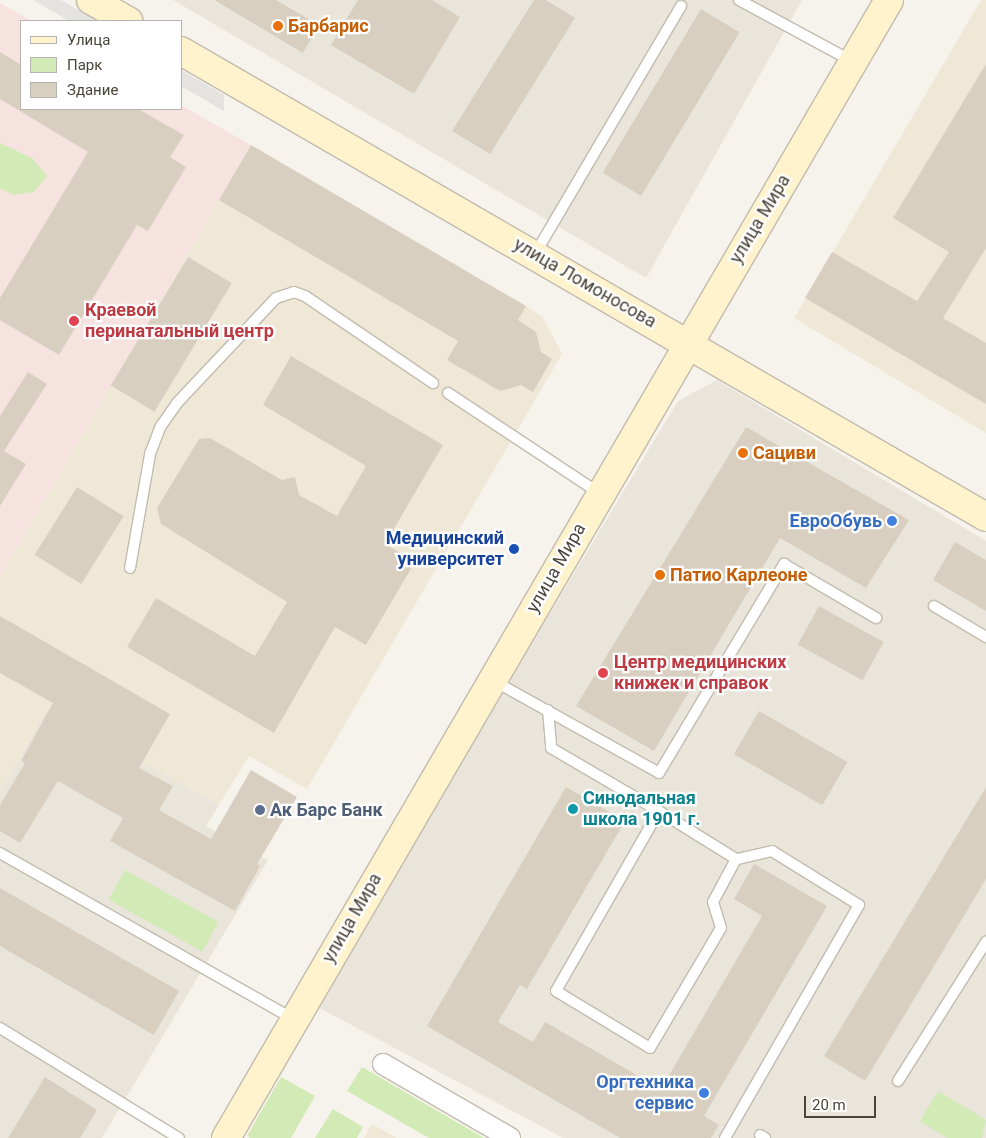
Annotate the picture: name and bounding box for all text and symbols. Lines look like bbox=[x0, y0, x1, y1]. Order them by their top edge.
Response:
place label: Барбарис bbox=[288, 15, 369, 37]
legend bbox=[20, 20, 182, 110]
marker: Барбарис bbox=[272, 20, 284, 32]
text: Улица bbox=[67, 31, 110, 49]
text: Парк bbox=[67, 56, 102, 74]
text: Здание bbox=[67, 81, 118, 99]
street label: улица Мира bbox=[725, 171, 795, 267]
street label: улица Ломоносова bbox=[510, 233, 660, 333]
place label: Краевой перинатальный центр bbox=[85, 300, 274, 342]
marker: Краевой перинатальный центр bbox=[67, 314, 81, 328]
place label: Сациви bbox=[753, 442, 816, 464]
marker: Сациви bbox=[737, 447, 749, 459]
place label: ЕвроОбувь bbox=[790, 510, 882, 532]
marker: ЕвроОбувь bbox=[886, 515, 898, 527]
street label: улица Мира bbox=[522, 519, 590, 617]
place label: Медицинский университет bbox=[386, 528, 504, 570]
marker: Медицинский университет bbox=[508, 543, 520, 555]
place label: Патио Карлеоне bbox=[670, 564, 807, 586]
marker: Патио Карлеоне bbox=[654, 569, 666, 581]
place label: Центр медицинских книжек и справок bbox=[614, 652, 786, 694]
marker: Центр медицинских книжек и справок bbox=[596, 666, 610, 680]
place label: Синодальная школа 1901 г. bbox=[583, 788, 701, 831]
place label: Ак Барс Банк bbox=[270, 799, 383, 821]
marker: Синодальная школа 1901 г. bbox=[567, 803, 579, 815]
marker: Ак Барс Банк bbox=[254, 804, 266, 816]
street label: улица Мира bbox=[318, 869, 386, 967]
place label: Оргтехника сервис bbox=[596, 1072, 694, 1114]
scale bar bbox=[806, 1086, 878, 1118]
marker: Оргтехника сервис bbox=[698, 1087, 710, 1099]
text: 20 m bbox=[812, 1096, 846, 1114]

